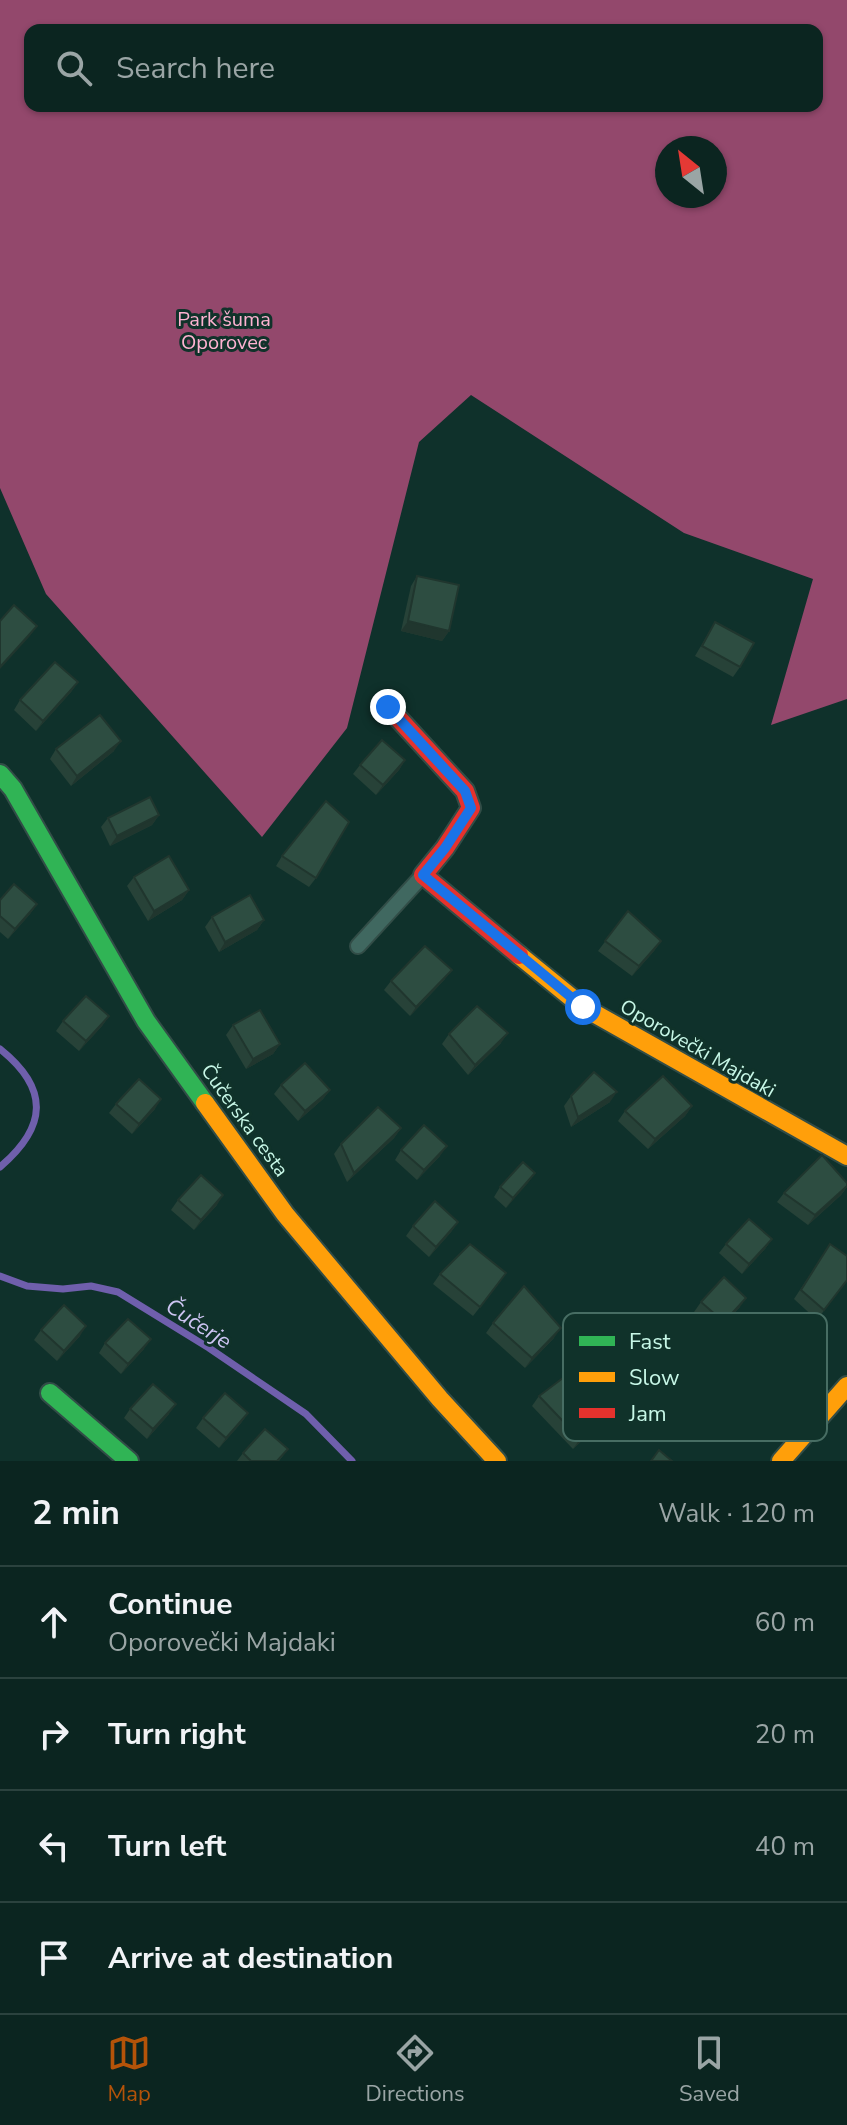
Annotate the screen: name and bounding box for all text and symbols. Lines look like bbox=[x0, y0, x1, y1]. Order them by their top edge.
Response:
search box bbox=[24, 24, 823, 112]
icon: search bbox=[52, 46, 96, 90]
text: Search here bbox=[116, 48, 275, 89]
north arrow bbox=[655, 136, 727, 208]
park label: Park šuma Oporovec bbox=[177, 306, 271, 356]
route end bbox=[370, 689, 406, 725]
route start bbox=[565, 989, 601, 1025]
street label: Oporovečki Majdaki bbox=[615, 993, 780, 1104]
street label: Čučerska cesta bbox=[194, 1058, 295, 1182]
water label: Čučerje bbox=[160, 1291, 238, 1357]
legend bbox=[563, 1313, 827, 1441]
text: Fast bbox=[629, 1327, 671, 1357]
text: Slow bbox=[629, 1363, 680, 1393]
text: Jam bbox=[628, 1399, 667, 1429]
text: 2 min bbox=[32, 1490, 120, 1536]
text: Walk · 120 m bbox=[658, 1496, 815, 1531]
text: Continue bbox=[108, 1584, 233, 1625]
icon: ahead bbox=[32, 1600, 76, 1644]
text: 60 m bbox=[755, 1605, 815, 1640]
text: Oporovečki Majdaki bbox=[108, 1625, 336, 1660]
icon: right bbox=[32, 1712, 76, 1756]
text: Turn right bbox=[108, 1714, 246, 1755]
text: 20 m bbox=[755, 1717, 815, 1752]
icon: left bbox=[32, 1824, 76, 1868]
text: Turn left bbox=[108, 1826, 226, 1867]
text: 40 m bbox=[755, 1829, 815, 1864]
icon: arrive bbox=[32, 1936, 76, 1980]
text: Arrive at destination bbox=[108, 1938, 393, 1979]
tab: Map bbox=[107, 2031, 151, 2109]
tab: Directions bbox=[366, 2031, 465, 2109]
tab: Saved bbox=[679, 2031, 740, 2109]

